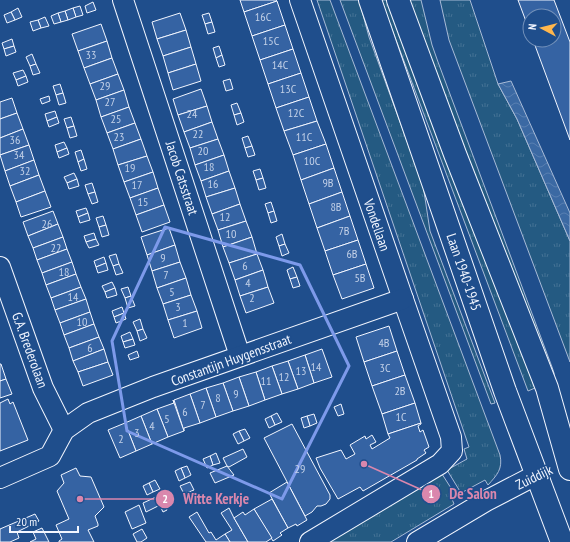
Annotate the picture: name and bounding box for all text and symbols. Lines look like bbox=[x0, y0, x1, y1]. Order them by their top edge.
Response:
north arrow bbox=[522, 8, 562, 48]
house number: 16C bbox=[255, 9, 272, 24]
text: N bbox=[525, 23, 539, 31]
house number: 15C bbox=[263, 33, 280, 48]
house number: 33 bbox=[86, 47, 96, 62]
house number: 14C bbox=[272, 57, 289, 72]
house number: 29 bbox=[100, 78, 110, 93]
house number: 13C bbox=[280, 81, 297, 96]
house number: 27 bbox=[105, 94, 115, 109]
house number: 12C bbox=[288, 105, 305, 120]
house number: 24 bbox=[187, 106, 198, 121]
house number: 25 bbox=[111, 111, 121, 126]
house number: 22 bbox=[193, 126, 203, 141]
house number: 23 bbox=[114, 129, 124, 144]
house number: 11C bbox=[296, 129, 313, 144]
house number: 36 bbox=[10, 132, 20, 147]
street label: Jacob Catsstraat bbox=[161, 138, 202, 217]
house number: 20 bbox=[198, 143, 208, 158]
house number: 34 bbox=[14, 147, 25, 162]
house number: 10C bbox=[304, 153, 321, 168]
house number: 18 bbox=[204, 159, 214, 174]
house number: 19 bbox=[125, 160, 135, 175]
house number: 32 bbox=[20, 163, 30, 178]
house number: 9B bbox=[322, 175, 334, 190]
house number: 16 bbox=[208, 176, 218, 191]
house number: 17 bbox=[132, 177, 142, 192]
house number: 15 bbox=[138, 194, 148, 209]
street label: Vondellaan bbox=[359, 196, 394, 253]
house number: 8B bbox=[330, 199, 342, 214]
house number: 12 bbox=[220, 209, 230, 224]
house number: 26 bbox=[42, 216, 52, 231]
house number: 7B bbox=[338, 223, 350, 238]
house number: 10 bbox=[226, 226, 236, 241]
street label: Laan 1940-1945 bbox=[442, 231, 486, 313]
house number: 22 bbox=[51, 240, 61, 255]
house number: 6B bbox=[346, 246, 358, 261]
house number: 9 bbox=[160, 250, 166, 265]
house number: 6 bbox=[242, 258, 248, 273]
house number: 18 bbox=[59, 264, 69, 279]
house number: 7 bbox=[163, 267, 169, 282]
house number: 5B bbox=[354, 270, 366, 285]
house number: 4 bbox=[245, 275, 251, 290]
house number: 5 bbox=[169, 284, 175, 299]
house number: 14 bbox=[68, 289, 79, 304]
house number: 2 bbox=[249, 290, 255, 305]
house number: 3 bbox=[175, 299, 181, 314]
street label: G.A. Brederolaan bbox=[8, 310, 52, 390]
house number: 10 bbox=[77, 314, 87, 329]
house number: 1 bbox=[182, 315, 188, 330]
street label: Constantijn Huygensstraat bbox=[168, 330, 294, 390]
house number: 4B bbox=[378, 335, 390, 350]
house number: 6 bbox=[87, 340, 93, 355]
house number: 14 bbox=[311, 359, 322, 374]
house number: 3C bbox=[380, 360, 391, 375]
house number: 13 bbox=[296, 363, 306, 378]
house number: 12 bbox=[279, 369, 289, 384]
house number: 11 bbox=[261, 373, 271, 388]
house number: 2B bbox=[394, 383, 406, 398]
house number: 9 bbox=[233, 386, 239, 401]
house number: 8 bbox=[215, 390, 221, 405]
house number: 7 bbox=[200, 397, 206, 412]
house number: 6 bbox=[182, 404, 188, 419]
house number: 1C bbox=[396, 409, 407, 424]
house number: 5 bbox=[164, 411, 170, 426]
house number: 4 bbox=[149, 418, 155, 433]
house number: 3 bbox=[134, 425, 140, 440]
house number: 2 bbox=[118, 431, 124, 446]
street label: Zuiddijk bbox=[513, 460, 556, 494]
house number: 29 bbox=[295, 461, 305, 476]
callout: De Salon bbox=[421, 480, 505, 507]
text: De Salon bbox=[449, 484, 497, 503]
callout: Witte Kerkje bbox=[155, 486, 257, 513]
text: 1 bbox=[428, 486, 434, 501]
text: Witte Kerkje bbox=[182, 489, 249, 508]
text: 2 bbox=[162, 491, 168, 506]
scale bar bbox=[10, 508, 78, 534]
text: 20 m bbox=[16, 514, 37, 529]

